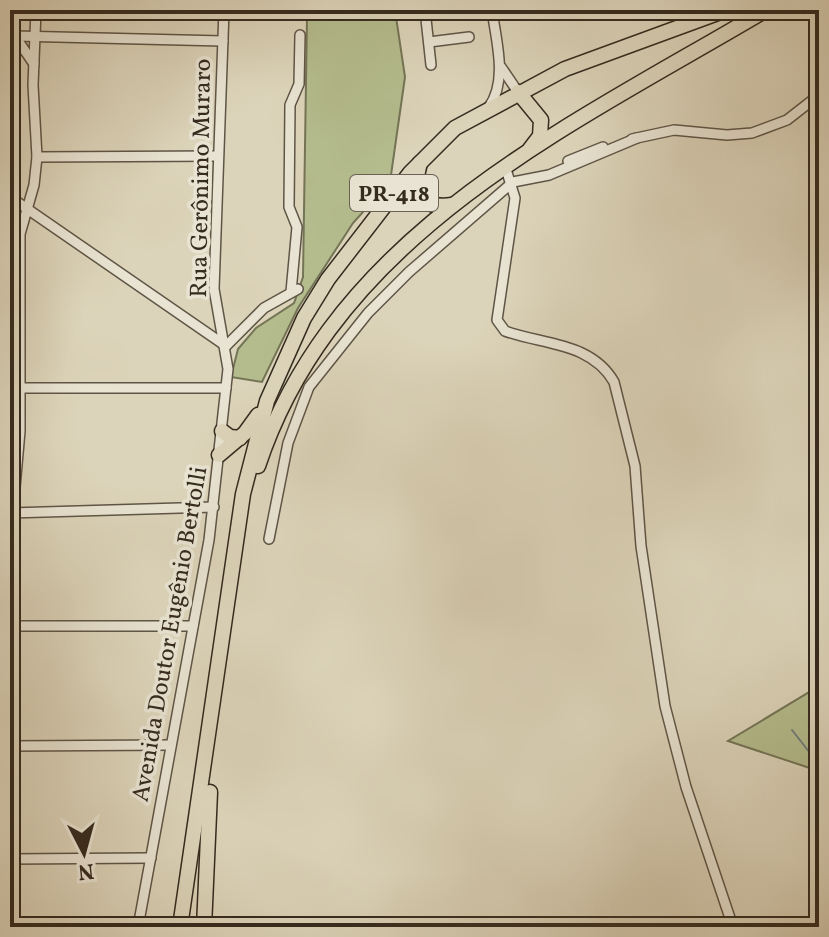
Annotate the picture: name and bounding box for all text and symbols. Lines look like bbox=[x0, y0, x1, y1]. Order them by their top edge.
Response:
street label: Rua Gerônimo Muraro bbox=[183, 58, 221, 298]
road number: PR-418 bbox=[350, 175, 438, 211]
street label: Avenida Doutor Eugênio Bertolli bbox=[125, 464, 217, 805]
north arrow bbox=[44, 813, 124, 893]
text: N bbox=[76, 854, 95, 887]

